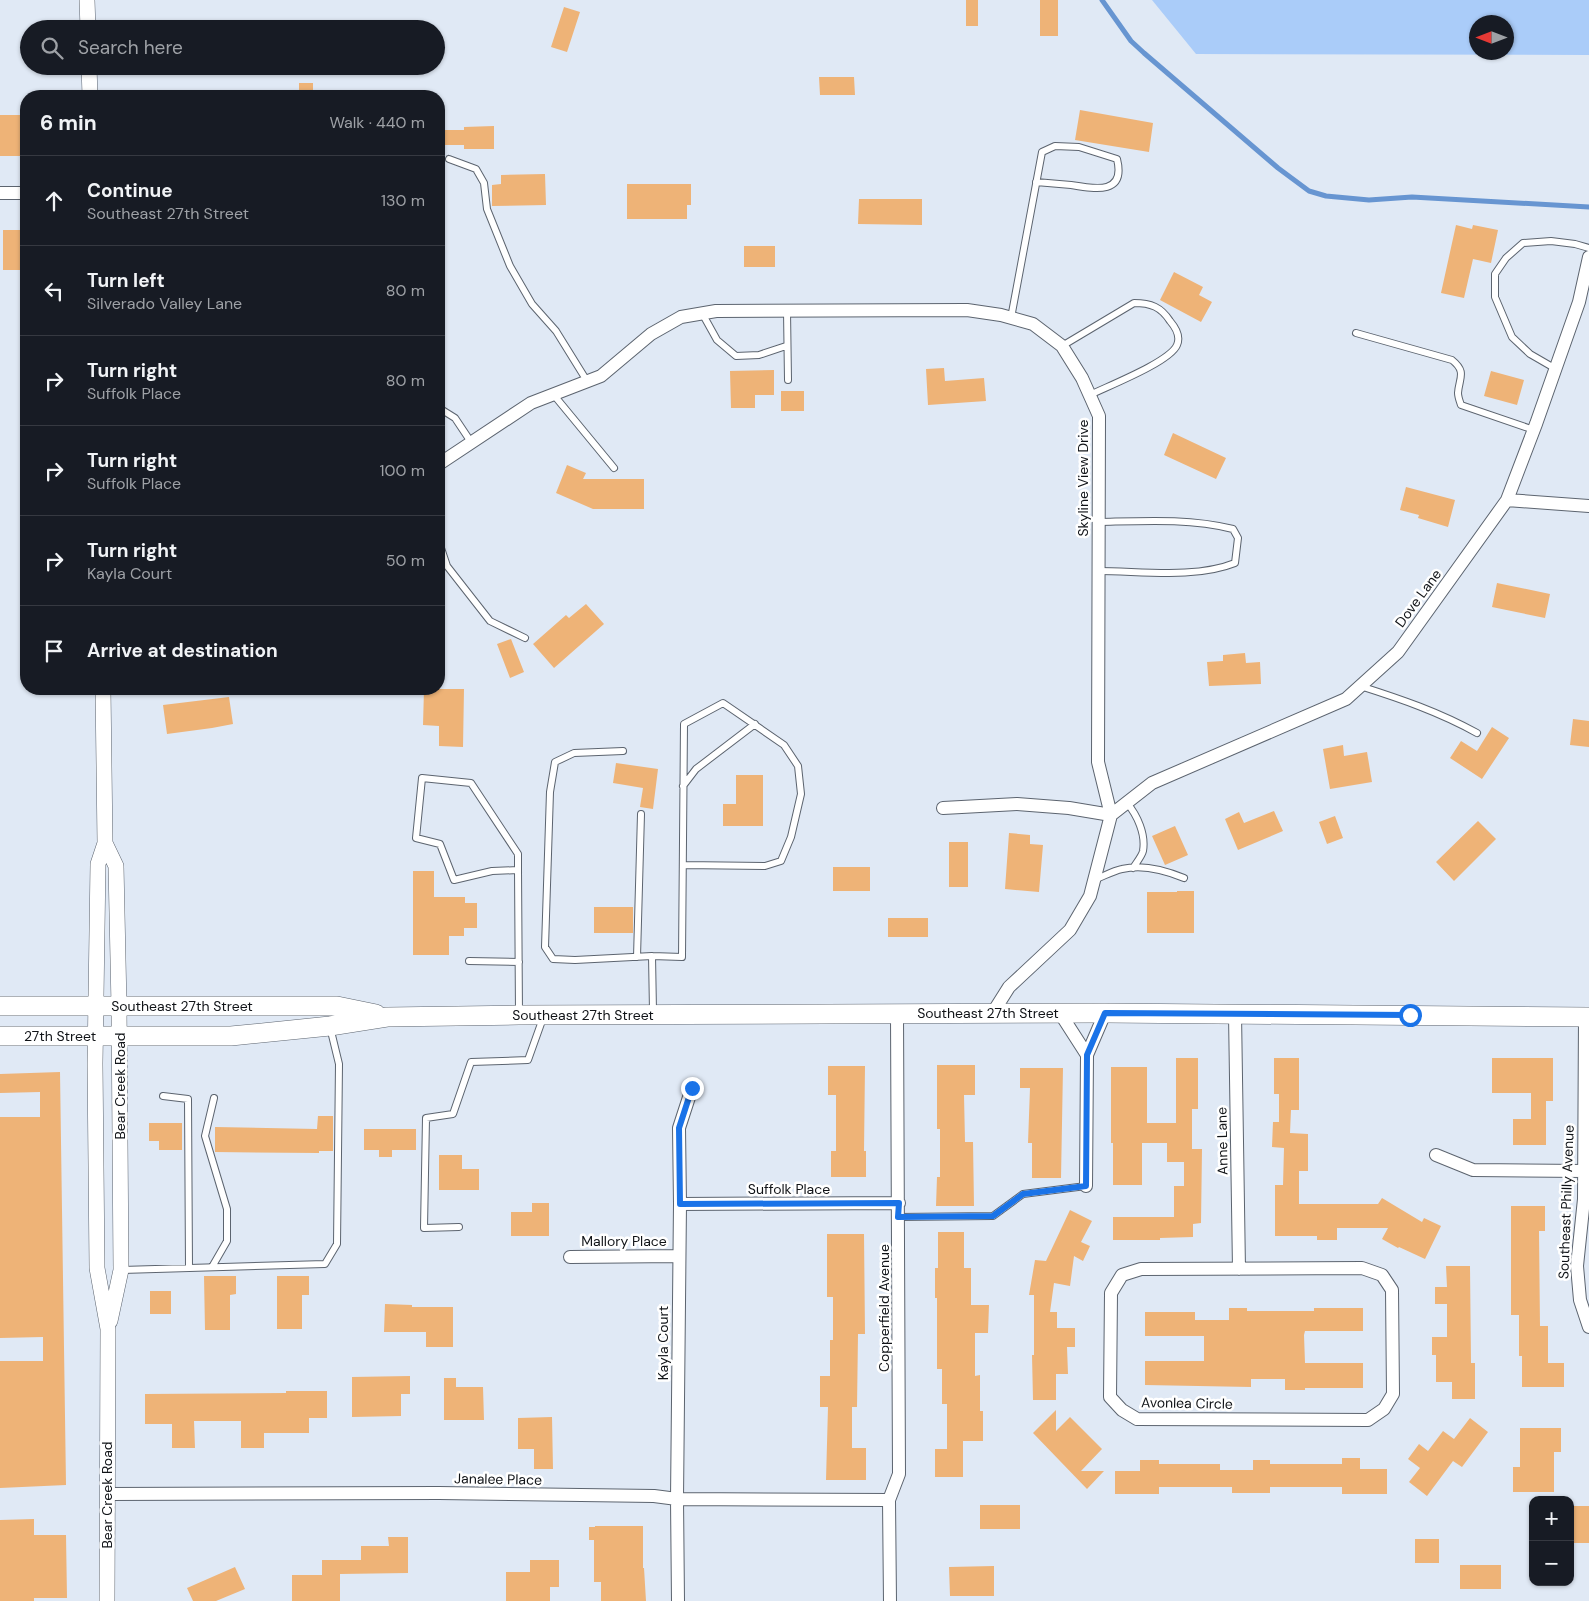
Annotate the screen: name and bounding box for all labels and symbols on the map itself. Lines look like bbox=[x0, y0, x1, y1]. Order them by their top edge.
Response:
north arrow bbox=[1469, 15, 1514, 60]
street label: Skyline View Drive bbox=[1074, 419, 1092, 537]
street label: Dove Lane bbox=[1391, 565, 1445, 631]
street label: Southeast 27th Street bbox=[111, 997, 253, 1015]
street label: Southeast 27th Street bbox=[917, 1004, 1059, 1022]
route start bbox=[1399, 1004, 1422, 1027]
street label: Southeast 27th Street bbox=[512, 1006, 654, 1024]
street label: 27th Street bbox=[24, 1027, 96, 1045]
street label: Bear Creek Road bbox=[111, 1032, 129, 1140]
route end bbox=[681, 1077, 704, 1100]
street label: Anne Lane bbox=[1212, 1107, 1232, 1175]
street label: Southeast Philly Avenue bbox=[1554, 1125, 1578, 1279]
street label: Suffolk Place bbox=[748, 1180, 830, 1198]
street label: Mallory Place bbox=[581, 1232, 667, 1250]
street label: Copperfield Avenue bbox=[875, 1244, 893, 1372]
street label: Kayla Court bbox=[654, 1306, 672, 1380]
street label: Avonlea Circle bbox=[1141, 1393, 1233, 1413]
street label: Bear Creek Road bbox=[98, 1441, 116, 1549]
street label: Janalee Place bbox=[454, 1469, 542, 1489]

